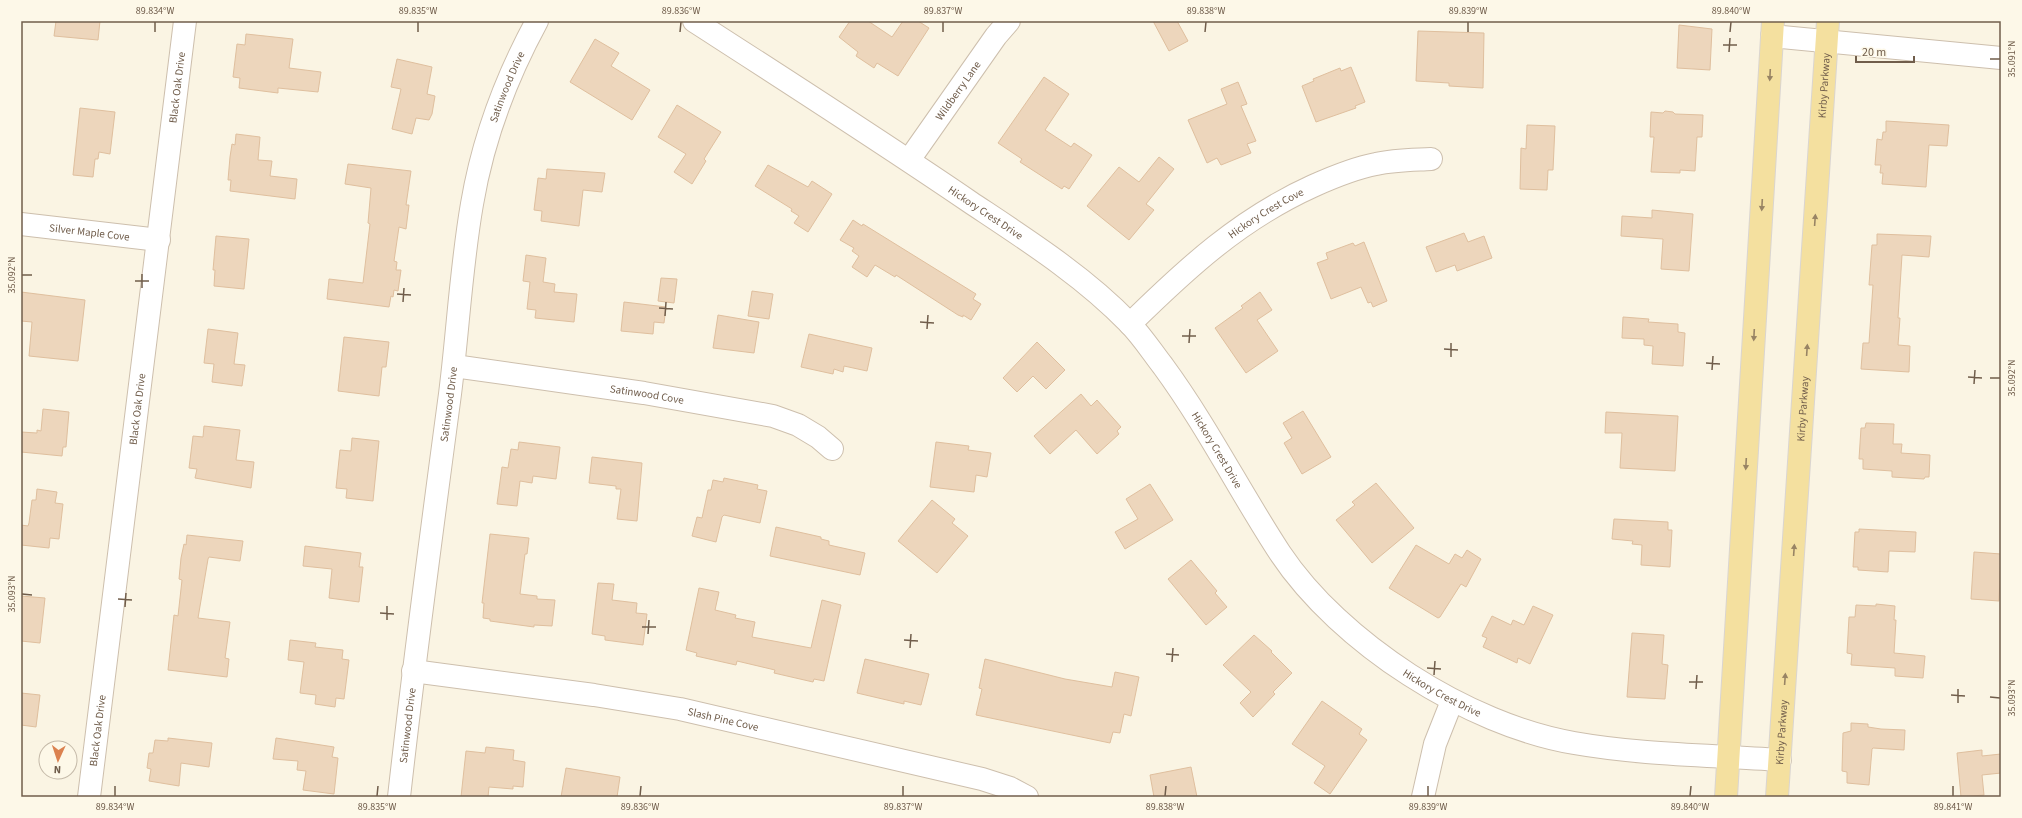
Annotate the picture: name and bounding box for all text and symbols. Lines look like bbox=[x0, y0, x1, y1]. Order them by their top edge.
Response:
text: 89.834°W bbox=[136, 4, 174, 18]
text: 89.835°W bbox=[399, 4, 437, 18]
text: 89.836°W bbox=[662, 4, 700, 18]
text: 89.837°W bbox=[924, 4, 962, 18]
text: 89.838°W bbox=[1187, 4, 1225, 18]
text: 89.839°W bbox=[1449, 4, 1487, 18]
text: 89.840°W bbox=[1712, 4, 1750, 18]
scale bar bbox=[1856, 38, 1914, 64]
text: 35.091°N bbox=[2005, 40, 2019, 78]
text: 20 m bbox=[1862, 44, 1886, 61]
street label: Satinwood Drive bbox=[486, 48, 528, 124]
street label: Black Oak Drive bbox=[165, 50, 189, 124]
street label: Kirby Parkway bbox=[1814, 52, 1833, 119]
street label: Wildberry Lane bbox=[932, 57, 984, 123]
one-way arrow bbox=[1766, 69, 1773, 81]
street label: Hickory Crest Drive bbox=[945, 182, 1027, 243]
street label: Hickory Crest Cove bbox=[1225, 184, 1306, 242]
one-way arrow bbox=[1759, 199, 1765, 212]
one-way arrow bbox=[1812, 214, 1819, 226]
street label: Silver Maple Cove bbox=[48, 220, 131, 244]
text: 35.092°N bbox=[5, 256, 19, 294]
one-way arrow bbox=[1751, 329, 1758, 341]
one-way arrow bbox=[1803, 344, 1810, 356]
text: 35.092°N bbox=[2005, 359, 2019, 397]
street label: Satinwood Drive bbox=[436, 365, 461, 443]
street label: Black Oak Drive bbox=[125, 372, 149, 446]
street label: Kirby Parkway bbox=[1793, 376, 1812, 442]
street label: Satinwood Cove bbox=[609, 381, 686, 408]
street label: Hickory Crest Drive bbox=[1188, 409, 1246, 492]
one-way arrow bbox=[1743, 458, 1750, 470]
one-way arrow bbox=[1790, 544, 1797, 556]
text: 35.093°N bbox=[5, 575, 19, 613]
street label: Hickory Crest Drive bbox=[1400, 665, 1484, 721]
one-way arrow bbox=[1782, 673, 1789, 685]
text: 35.093°N bbox=[2005, 679, 2019, 717]
street label: Satinwood Drive bbox=[395, 686, 419, 764]
street label: Black Oak Drive bbox=[85, 693, 109, 767]
street label: Kirby Parkway bbox=[1772, 699, 1791, 765]
street label: Slash Pine Cove bbox=[686, 704, 761, 735]
north arrow bbox=[38, 740, 78, 780]
text: N bbox=[53, 762, 62, 777]
text: 89.834°W bbox=[96, 800, 134, 814]
text: 89.835°W bbox=[358, 800, 396, 814]
text: 89.836°W bbox=[621, 800, 659, 814]
text: 89.837°W bbox=[884, 800, 922, 814]
text: 89.838°W bbox=[1146, 800, 1184, 814]
text: 89.839°W bbox=[1409, 800, 1447, 814]
text: 89.840°W bbox=[1671, 800, 1709, 814]
text: 89.841°W bbox=[1934, 800, 1972, 814]

